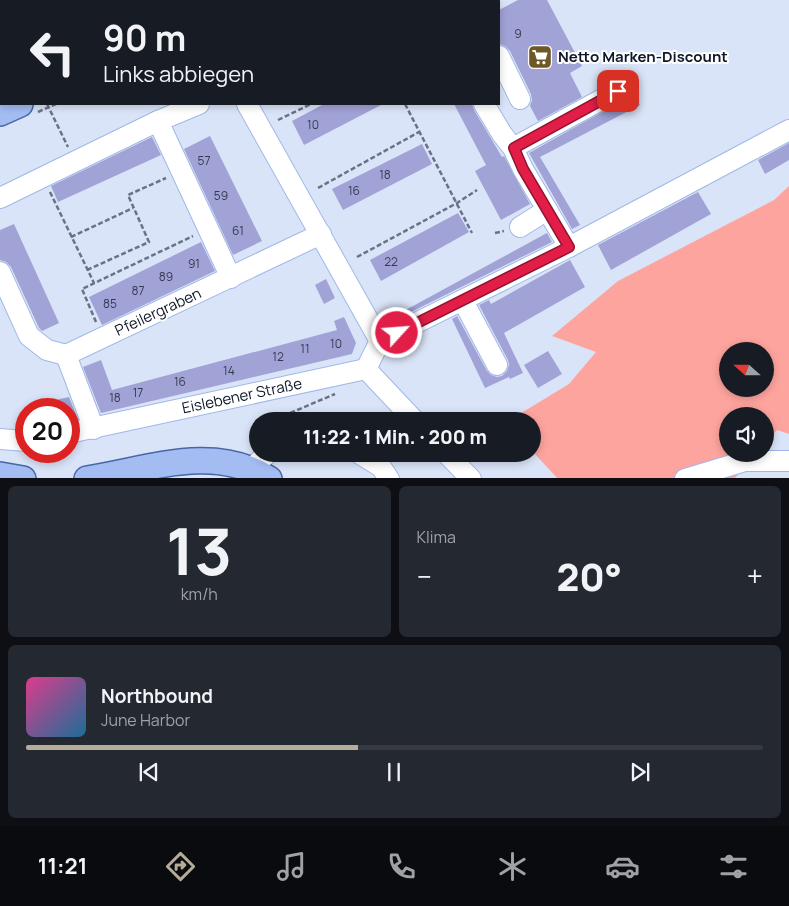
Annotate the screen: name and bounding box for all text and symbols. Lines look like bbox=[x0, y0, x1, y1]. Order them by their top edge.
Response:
text: 90 m bbox=[103, 14, 186, 62]
icon: left bbox=[20, 20, 85, 85]
house number: 9 bbox=[514, 25, 522, 42]
supermarket icon: Netto Marken-Discount bbox=[527, 44, 553, 70]
place label: Netto Marken-Discount bbox=[558, 46, 728, 67]
text: Links abbiegen bbox=[103, 59, 254, 89]
pin bbox=[597, 70, 639, 112]
icon: arrive bbox=[604, 77, 632, 105]
house number: 10 bbox=[307, 116, 319, 133]
house number: 57 bbox=[198, 152, 210, 169]
house number: 18 bbox=[379, 166, 391, 183]
house number: 16 bbox=[348, 182, 360, 199]
house number: 59 bbox=[214, 187, 228, 204]
house number: 61 bbox=[232, 222, 244, 239]
house number: 22 bbox=[384, 253, 398, 270]
house number: 91 bbox=[188, 255, 200, 272]
house number: 89 bbox=[159, 268, 173, 285]
street label: Pfeilergraben bbox=[111, 282, 204, 341]
house number: 87 bbox=[132, 282, 145, 299]
house number: 85 bbox=[103, 295, 117, 312]
position arrow bbox=[370, 306, 422, 358]
house number: 10 bbox=[330, 335, 342, 352]
house number: 11 bbox=[300, 340, 310, 357]
north arrow bbox=[719, 342, 774, 398]
map controls bbox=[719, 342, 774, 462]
house number: 12 bbox=[272, 348, 284, 365]
house number: 14 bbox=[223, 362, 235, 379]
house number: 16 bbox=[174, 373, 186, 390]
street label: Eislebener Straße bbox=[180, 373, 304, 418]
house number: 17 bbox=[133, 384, 143, 401]
house number: 18 bbox=[109, 389, 121, 406]
speed limit sign: 20 bbox=[15, 398, 80, 463]
button: sound bbox=[719, 407, 774, 462]
text: 11:22 · 1 Min. · 200 m bbox=[303, 424, 487, 450]
text: 13 bbox=[166, 506, 232, 595]
text: Klima bbox=[417, 526, 456, 548]
text: 20° bbox=[556, 550, 622, 602]
text: − bbox=[417, 557, 432, 595]
text: + bbox=[747, 557, 763, 595]
text: km/h bbox=[181, 583, 218, 605]
text: Northbound bbox=[101, 683, 213, 709]
text: June Harbor bbox=[101, 709, 190, 731]
icon: previous bbox=[135, 758, 163, 786]
icon: pause bbox=[380, 758, 408, 786]
icon: next bbox=[626, 758, 654, 786]
icon: directions bbox=[163, 849, 198, 884]
icon: music bbox=[274, 849, 309, 884]
icon: phone bbox=[384, 849, 419, 884]
icon: climate bbox=[495, 849, 530, 884]
icon: car bbox=[605, 849, 640, 884]
icon: filters bbox=[716, 849, 751, 884]
text: 11:21 bbox=[38, 851, 87, 881]

